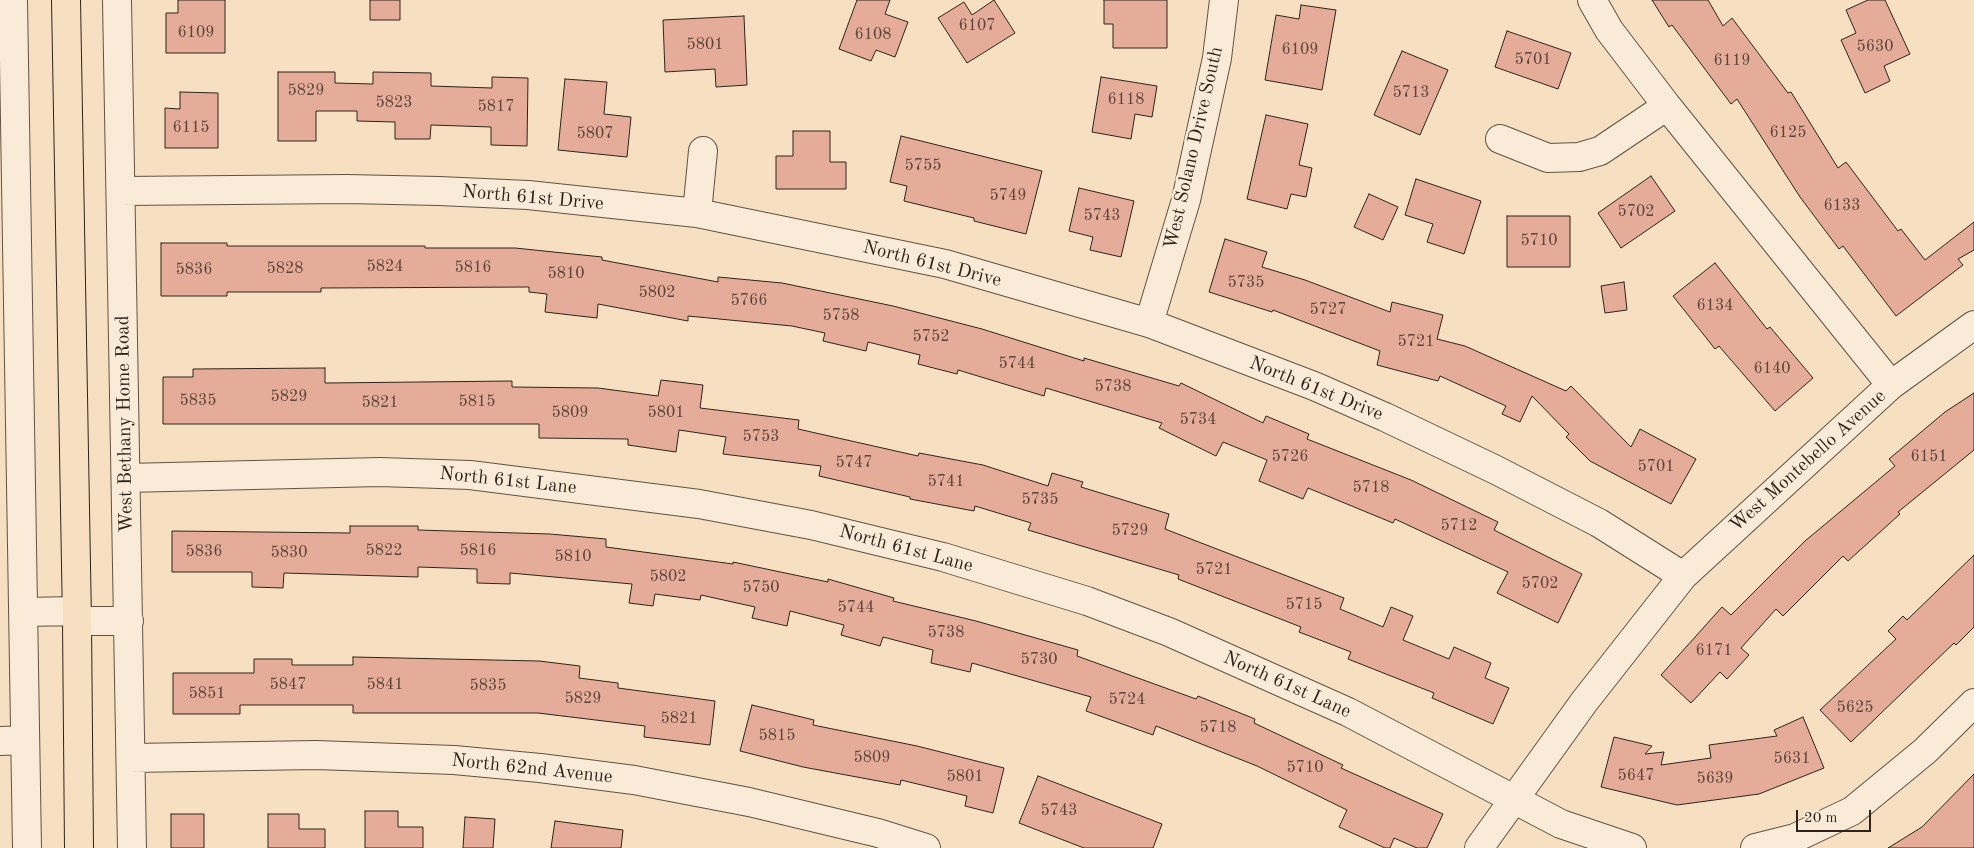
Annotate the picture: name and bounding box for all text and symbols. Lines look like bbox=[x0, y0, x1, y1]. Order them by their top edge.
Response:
house number: 6107 bbox=[958, 16, 996, 36]
house number: 6109 bbox=[177, 23, 215, 43]
house number: 6108 bbox=[854, 25, 892, 45]
house number: 5801 bbox=[686, 35, 724, 55]
house number: 5630 bbox=[1856, 37, 1894, 57]
house number: 6109 bbox=[1281, 40, 1319, 60]
street label: West Solano Drive South bbox=[1160, 44, 1228, 252]
house number: 5701 bbox=[1514, 50, 1552, 70]
house number: 6119 bbox=[1713, 51, 1751, 71]
house number: 5829 bbox=[287, 81, 325, 101]
house number: 5713 bbox=[1392, 83, 1430, 103]
house number: 6118 bbox=[1107, 90, 1145, 110]
house number: 5823 bbox=[375, 93, 413, 113]
house number: 5817 bbox=[477, 97, 515, 117]
house number: 6115 bbox=[172, 118, 210, 138]
house number: 6125 bbox=[1769, 123, 1807, 143]
house number: 5807 bbox=[576, 124, 614, 144]
house number: 5755 bbox=[904, 156, 942, 176]
street label: North 61st Drive bbox=[461, 180, 605, 216]
house number: 5749 bbox=[989, 186, 1027, 206]
house number: 6133 bbox=[1823, 196, 1861, 216]
house number: 5702 bbox=[1617, 202, 1655, 222]
house number: 5743 bbox=[1083, 206, 1121, 226]
house number: 5710 bbox=[1520, 231, 1558, 251]
street label: North 61st Drive bbox=[860, 236, 1004, 292]
house number: 5824 bbox=[366, 257, 404, 277]
house number: 5816 bbox=[454, 258, 492, 278]
house number: 5828 bbox=[266, 259, 304, 279]
house number: 5836 bbox=[175, 260, 213, 280]
house number: 5810 bbox=[547, 264, 585, 284]
house number: 5735 bbox=[1227, 273, 1265, 293]
house number: 5802 bbox=[638, 283, 676, 303]
house number: 5766 bbox=[730, 291, 768, 311]
house number: 6134 bbox=[1696, 296, 1734, 316]
house number: 5727 bbox=[1309, 300, 1347, 320]
house number: 5758 bbox=[822, 306, 860, 326]
street label: West Bethany Home Road bbox=[112, 315, 138, 533]
house number: 5752 bbox=[912, 327, 950, 347]
house number: 5721 bbox=[1397, 332, 1435, 352]
street label: North 61st Drive bbox=[1246, 352, 1386, 426]
house number: 5744 bbox=[998, 354, 1036, 374]
house number: 6140 bbox=[1753, 359, 1791, 379]
house number: 5738 bbox=[1094, 377, 1132, 397]
street label: West Montebello Avenue bbox=[1725, 385, 1891, 537]
house number: 5829 bbox=[270, 387, 308, 407]
house number: 5835 bbox=[179, 391, 217, 411]
house number: 5815 bbox=[458, 392, 496, 412]
house number: 5821 bbox=[361, 393, 399, 413]
house number: 5809 bbox=[551, 403, 589, 423]
house number: 5801 bbox=[647, 403, 685, 423]
house number: 5734 bbox=[1179, 410, 1217, 430]
house number: 5753 bbox=[742, 427, 780, 447]
house number: 5726 bbox=[1271, 447, 1309, 467]
house number: 6151 bbox=[1910, 447, 1948, 467]
house number: 5747 bbox=[835, 453, 873, 473]
house number: 5701 bbox=[1637, 457, 1675, 477]
street label: North 61st Lane bbox=[438, 462, 578, 500]
house number: 5741 bbox=[927, 472, 965, 492]
house number: 5718 bbox=[1352, 478, 1390, 498]
house number: 5735 bbox=[1021, 490, 1059, 510]
house number: 5712 bbox=[1440, 516, 1478, 536]
street label: North 61st Lane bbox=[837, 520, 975, 578]
house number: 5729 bbox=[1111, 521, 1149, 541]
house number: 5822 bbox=[365, 541, 403, 561]
house number: 5816 bbox=[459, 541, 497, 561]
house number: 5836 bbox=[185, 542, 223, 562]
house number: 5830 bbox=[270, 543, 308, 563]
house number: 5810 bbox=[554, 547, 592, 567]
house number: 5721 bbox=[1195, 560, 1233, 580]
house number: 5802 bbox=[649, 567, 687, 587]
house number: 5702 bbox=[1521, 574, 1559, 594]
house number: 5750 bbox=[742, 578, 780, 598]
house number: 5715 bbox=[1285, 595, 1323, 615]
house number: 5744 bbox=[837, 598, 875, 618]
house number: 5738 bbox=[927, 623, 965, 643]
house number: 6171 bbox=[1695, 641, 1733, 661]
street label: North 61st Lane bbox=[1220, 647, 1354, 723]
house number: 5730 bbox=[1020, 650, 1058, 670]
house number: 5847 bbox=[269, 675, 307, 695]
house number: 5841 bbox=[366, 675, 404, 695]
house number: 5835 bbox=[469, 676, 507, 696]
house number: 5851 bbox=[188, 684, 226, 704]
house number: 5829 bbox=[564, 689, 602, 709]
house number: 5724 bbox=[1108, 690, 1146, 710]
house number: 5625 bbox=[1836, 698, 1874, 718]
house number: 5821 bbox=[660, 709, 698, 729]
house number: 5718 bbox=[1199, 718, 1237, 738]
house number: 5815 bbox=[758, 726, 796, 746]
house number: 5809 bbox=[853, 748, 891, 768]
street label: North 62nd Avenue bbox=[450, 749, 614, 789]
house number: 5631 bbox=[1773, 749, 1811, 769]
house number: 5710 bbox=[1286, 758, 1324, 778]
house number: 5647 bbox=[1617, 766, 1655, 786]
house number: 5801 bbox=[946, 767, 984, 787]
house number: 5639 bbox=[1696, 769, 1734, 789]
scale bar bbox=[1799, 800, 1874, 832]
house number: 5743 bbox=[1040, 801, 1078, 821]
text: 20 m bbox=[1804, 811, 1838, 826]

